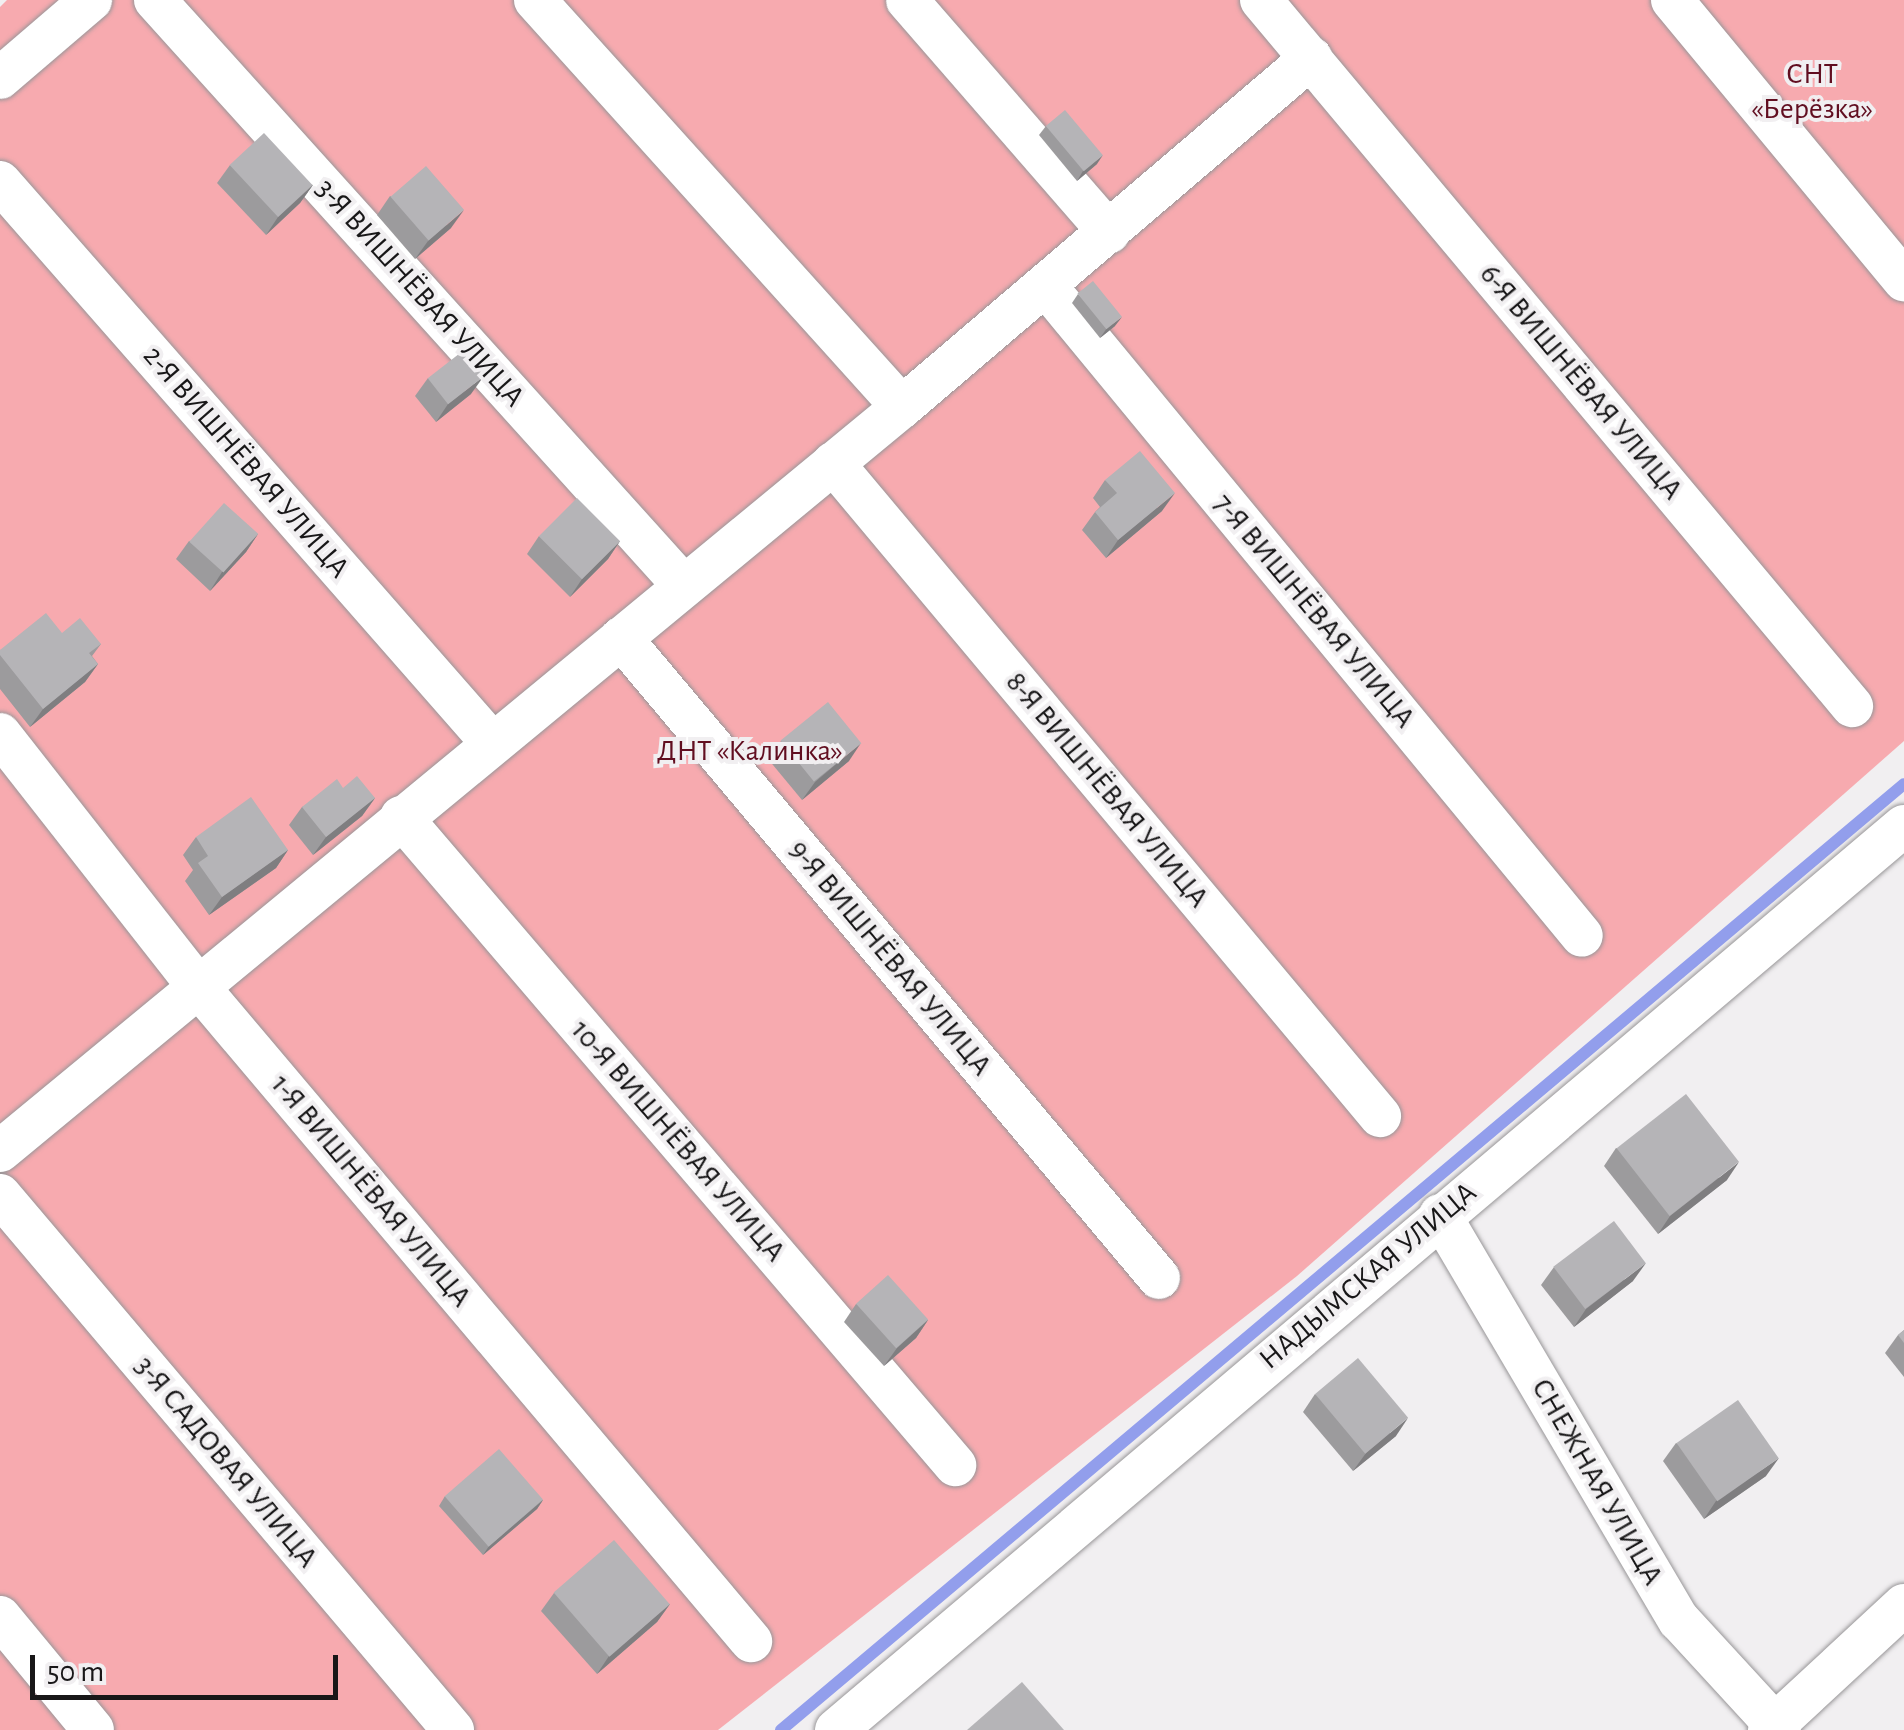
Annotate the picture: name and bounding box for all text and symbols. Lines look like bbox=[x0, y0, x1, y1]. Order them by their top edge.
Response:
park label: СНТ «Берёзка» bbox=[1751, 56, 1873, 126]
street label: 3-Я ВИШНЁВАЯ УЛИЦА bbox=[308, 171, 532, 415]
street label: 6-Я ВИШНЁВАЯ УЛИЦА bbox=[1472, 257, 1690, 507]
street label: 2-Я ВИШНЁВАЯ УЛИЦА bbox=[135, 338, 357, 586]
street label: 7-Я ВИШНЁВАЯ УЛИЦА bbox=[1205, 486, 1423, 736]
street label: 8-Я ВИШНЁВАЯ УЛИЦА bbox=[998, 665, 1216, 915]
park label: ДНТ «Калинка» bbox=[657, 733, 843, 769]
street label: 9-Я ВИШНЁВАЯ УЛИЦА bbox=[781, 833, 999, 1083]
street label: 10-Я ВИШНЁВАЯ УЛИЦА bbox=[563, 1013, 793, 1269]
street label: 1-Я ВИШНЁВАЯ УЛИЦА bbox=[263, 1067, 479, 1315]
street label: НАДЫМСКАЯ УЛИЦА bbox=[1252, 1175, 1484, 1377]
street label: 3-Я САДОВАЯ УЛИЦА bbox=[127, 1349, 325, 1575]
street label: СНЕЖНАЯ УЛИЦА bbox=[1523, 1372, 1671, 1592]
scale bar bbox=[35, 1635, 342, 1697]
text: 50 m bbox=[47, 1657, 104, 1687]

